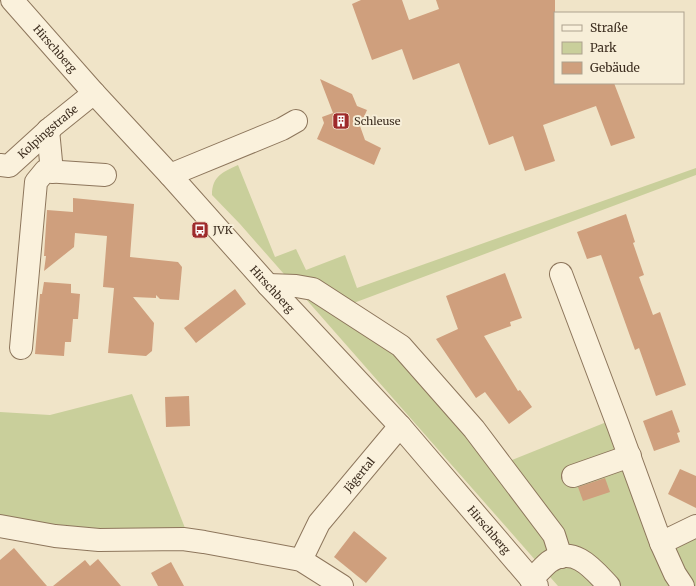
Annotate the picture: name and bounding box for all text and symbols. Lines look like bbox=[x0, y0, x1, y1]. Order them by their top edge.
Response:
legend bbox=[554, 12, 684, 84]
text: Straße bbox=[590, 20, 628, 35]
street label: Hirschberg bbox=[30, 22, 80, 76]
text: Park bbox=[590, 40, 617, 55]
text: Gebäude bbox=[590, 60, 640, 75]
street label: Kolpingstraße bbox=[15, 102, 81, 161]
building icon: Schleuse bbox=[331, 111, 351, 131]
place label: Schleuse bbox=[354, 114, 401, 128]
bus stop icon: JVK bbox=[190, 220, 210, 240]
place label: JVK bbox=[212, 223, 233, 237]
street label: Hirschberg bbox=[247, 263, 298, 316]
street label: Jägertal bbox=[340, 454, 378, 496]
street label: Hirschberg bbox=[464, 503, 514, 557]

